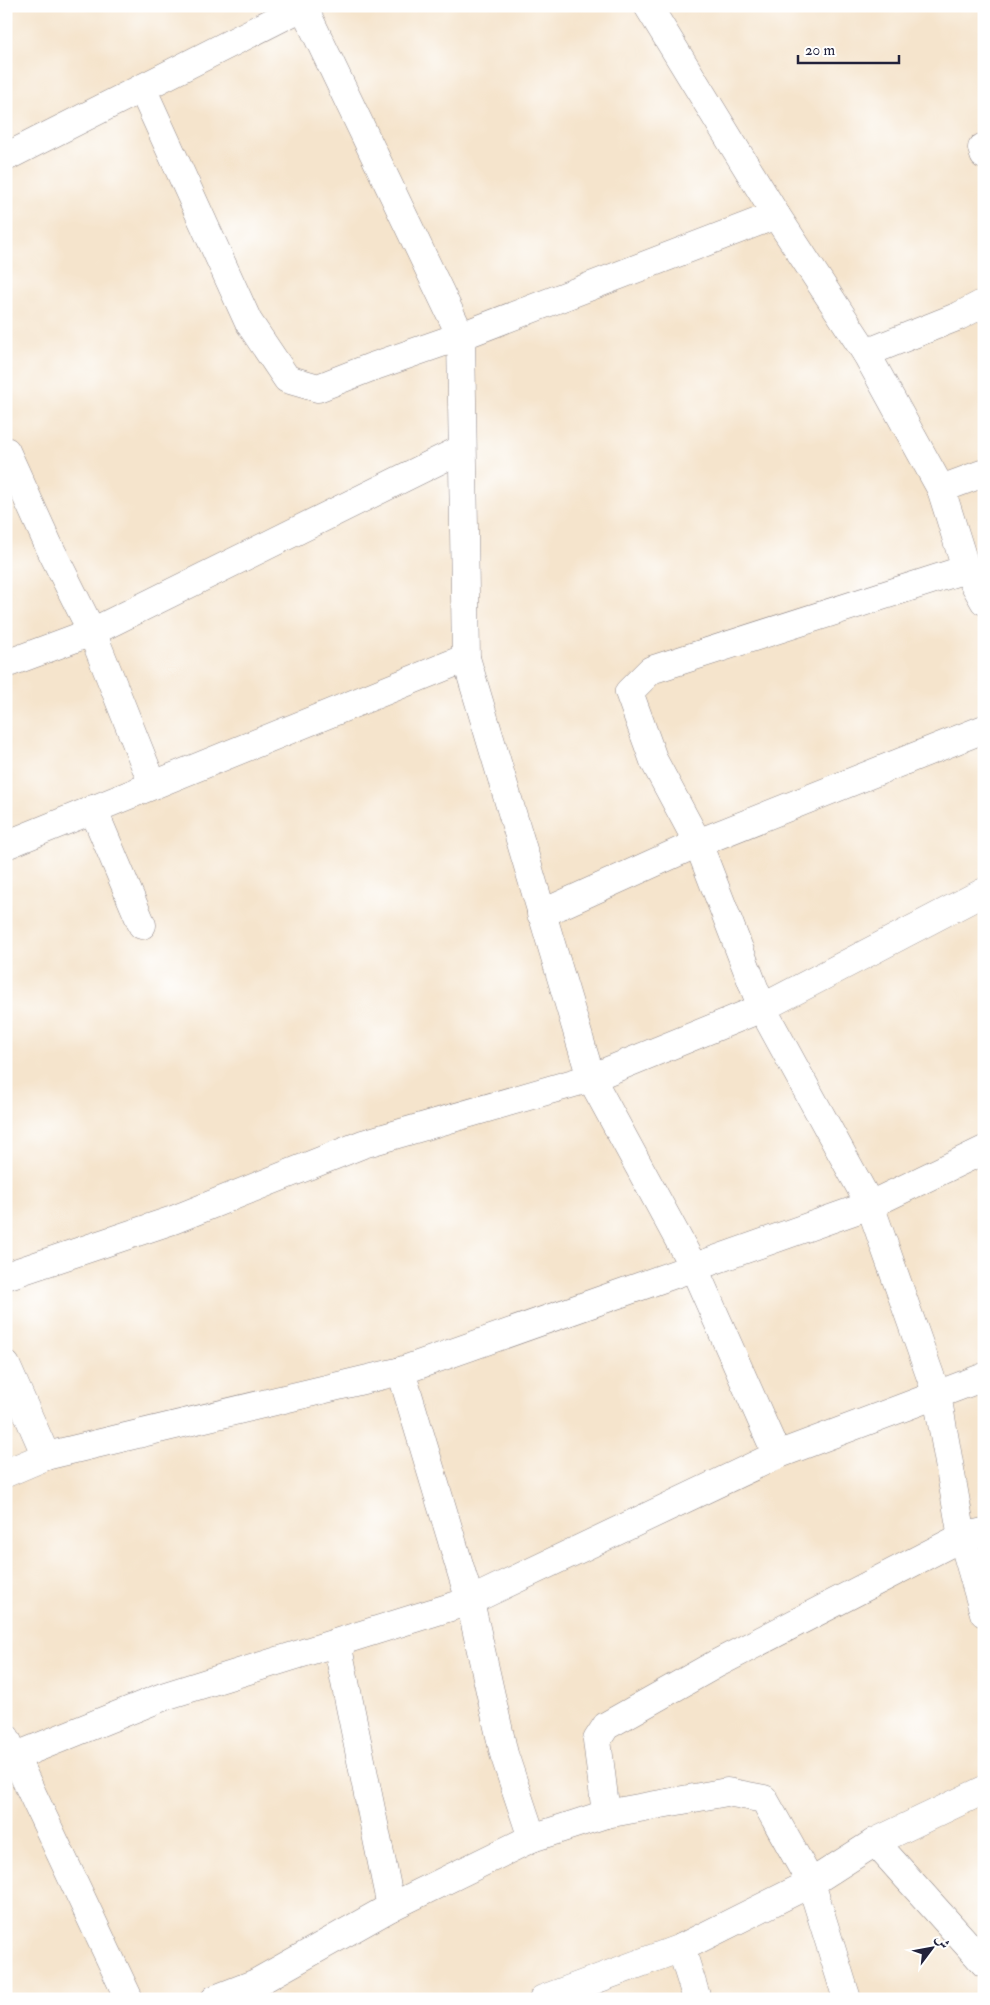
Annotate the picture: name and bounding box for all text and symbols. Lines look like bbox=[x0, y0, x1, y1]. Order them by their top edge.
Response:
scale bar bbox=[798, 32, 899, 64]
text: 20 m bbox=[805, 41, 835, 60]
north arrow bbox=[908, 1922, 958, 1972]
text: ش bbox=[932, 1931, 954, 1952]

